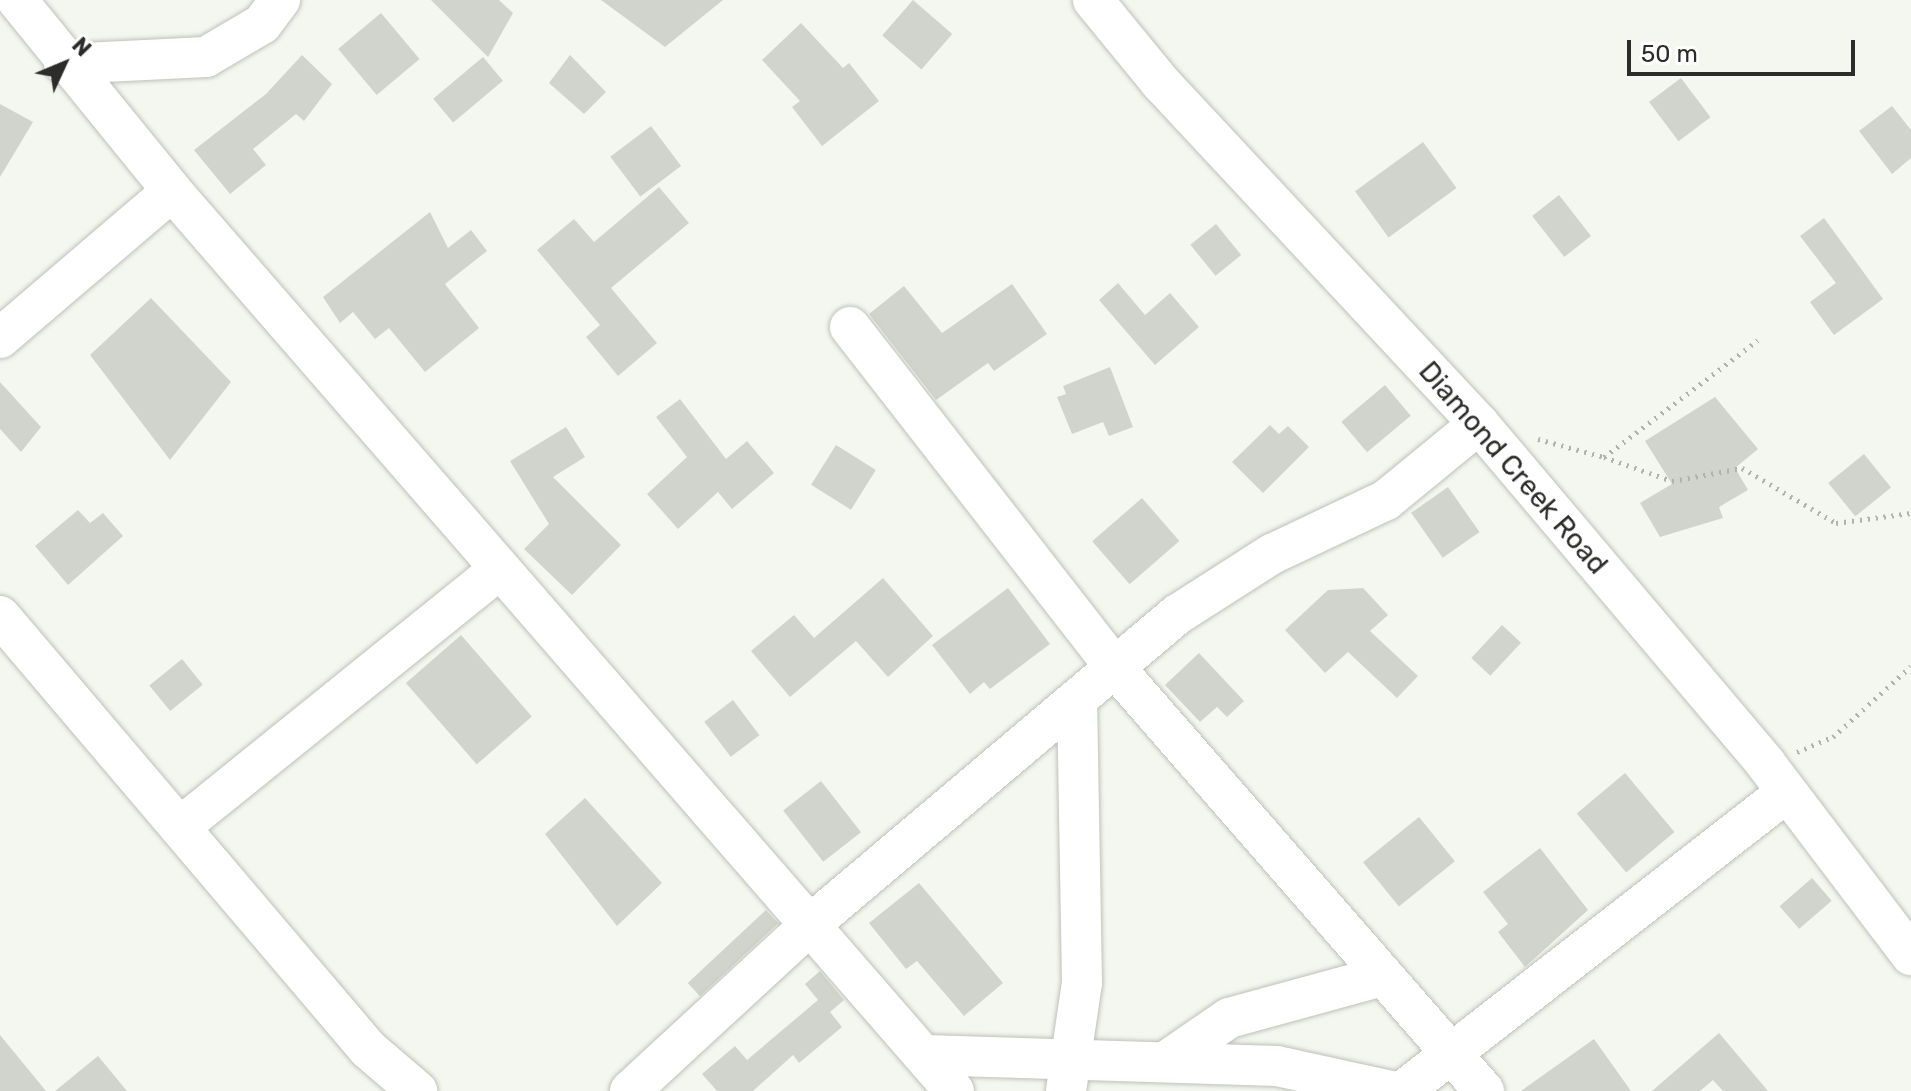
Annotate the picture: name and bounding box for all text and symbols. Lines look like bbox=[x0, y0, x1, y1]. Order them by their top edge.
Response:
north arrow bbox=[24, 24, 104, 104]
scale bar bbox=[1631, 24, 1859, 74]
text: N bbox=[66, 32, 97, 62]
text: 50 m bbox=[1641, 40, 1698, 68]
street label: Diamond Creek Road bbox=[1411, 355, 1615, 581]

